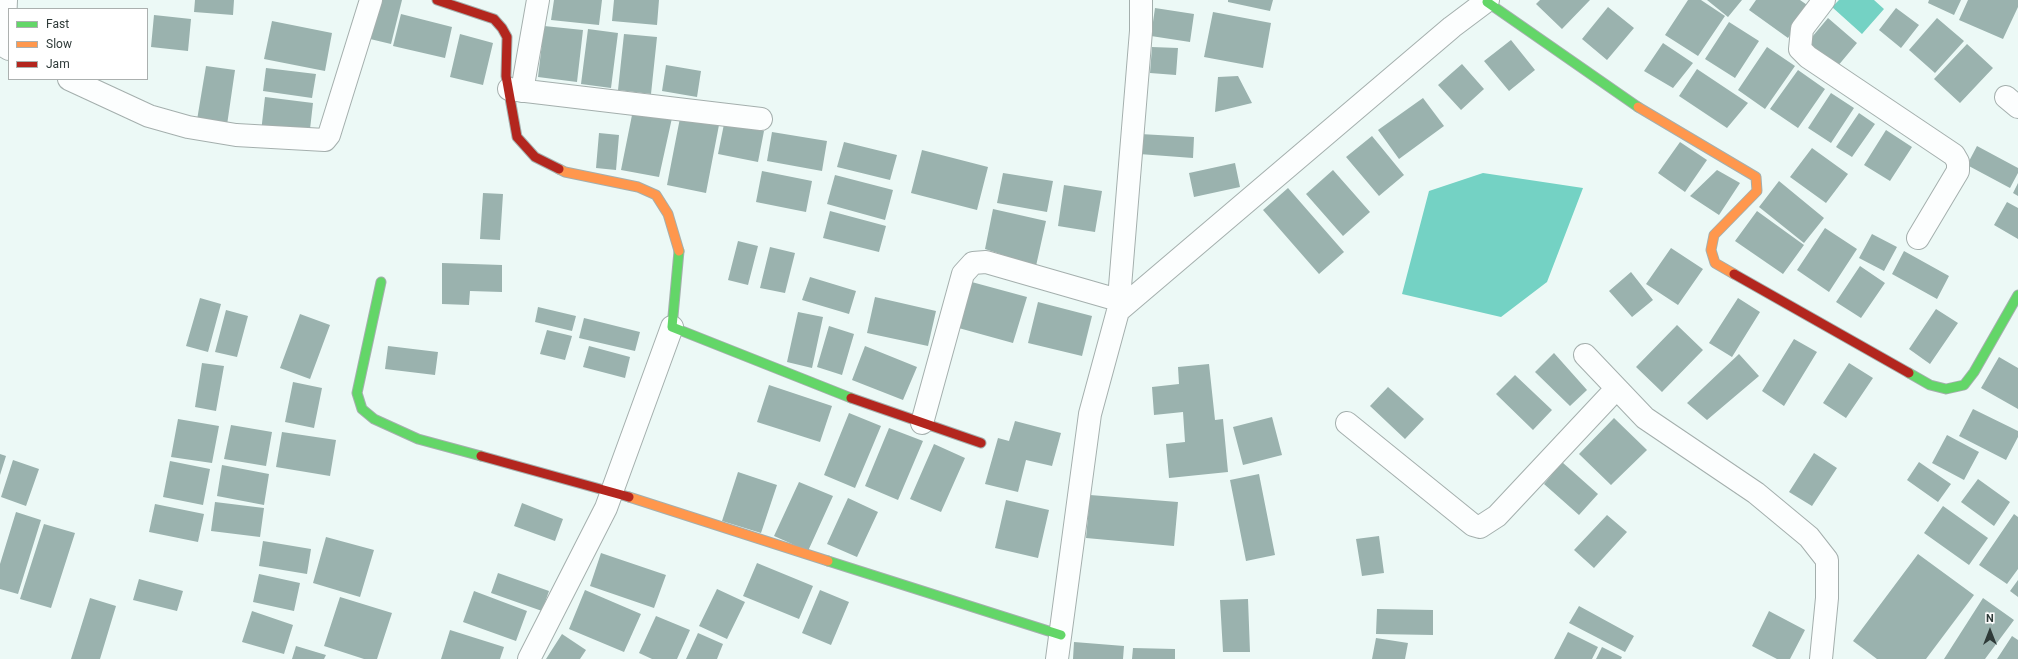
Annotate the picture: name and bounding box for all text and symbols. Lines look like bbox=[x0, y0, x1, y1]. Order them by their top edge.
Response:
legend bbox=[8, 8, 148, 80]
text: Fast bbox=[46, 17, 69, 31]
text: Slow bbox=[46, 37, 72, 51]
text: Jam bbox=[46, 57, 70, 71]
north arrow bbox=[1970, 611, 2010, 651]
text: N bbox=[1986, 612, 1994, 625]

